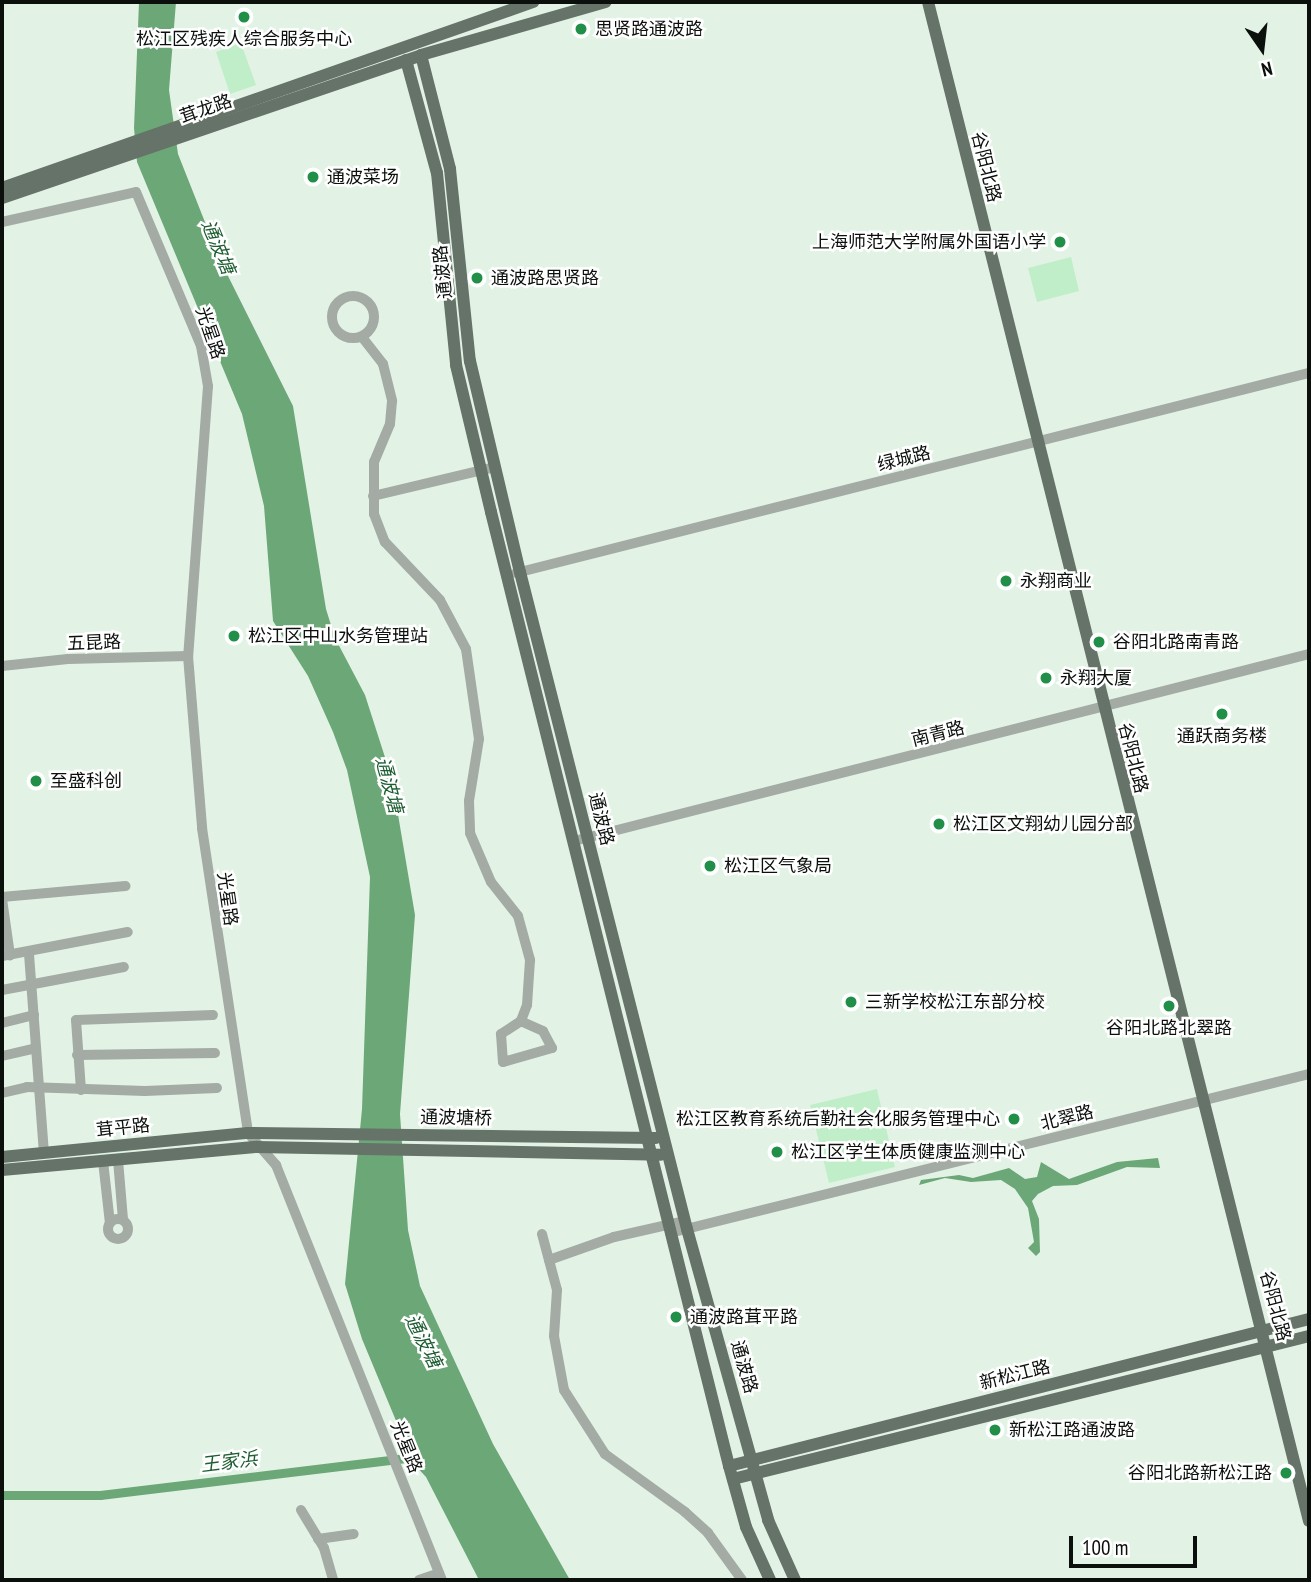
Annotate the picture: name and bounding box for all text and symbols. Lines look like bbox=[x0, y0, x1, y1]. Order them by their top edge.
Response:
marker: 松江区残疾人综合服务中心 bbox=[236, 9, 252, 25]
north arrow bbox=[1227, 14, 1297, 84]
place label: 思贤路通波路 bbox=[595, 18, 703, 40]
marker: 思贤路通波路 bbox=[573, 21, 589, 37]
place label: 松江区残疾人综合服务中心 bbox=[136, 28, 352, 50]
text: N bbox=[1259, 56, 1275, 82]
street label: 茸龙路 bbox=[177, 90, 235, 128]
street label: 谷阳北路 bbox=[967, 129, 1005, 205]
place label: 通波菜场 bbox=[327, 166, 399, 188]
marker: 通波菜场 bbox=[305, 169, 321, 185]
water label: 通波塘 bbox=[196, 216, 240, 278]
place label: 上海师范大学附属外国语小学 bbox=[812, 231, 1046, 253]
marker: 上海师范大学附属外国语小学 bbox=[1052, 234, 1068, 250]
street label: 通波路 bbox=[429, 244, 457, 300]
place label: 通波路思贤路 bbox=[491, 267, 599, 289]
marker: 通波路思贤路 bbox=[469, 270, 485, 286]
street label: 光星路 bbox=[191, 304, 229, 362]
street label: 绿城路 bbox=[875, 442, 933, 476]
place label: 永翔商业 bbox=[1020, 570, 1092, 592]
marker: 永翔商业 bbox=[998, 573, 1014, 589]
place label: 松江区中山水务管理站 bbox=[248, 625, 428, 647]
marker: 松江区中山水务管理站 bbox=[226, 628, 242, 644]
street label: 五昆路 bbox=[67, 631, 121, 655]
place label: 谷阳北路南青路 bbox=[1113, 631, 1239, 653]
marker: 谷阳北路南青路 bbox=[1091, 634, 1107, 650]
place label: 永翔大厦 bbox=[1060, 667, 1132, 689]
marker: 永翔大厦 bbox=[1038, 670, 1054, 686]
marker: 通跃商务楼 bbox=[1214, 706, 1230, 722]
street label: 南青路 bbox=[909, 717, 967, 751]
street label: 谷阳北路 bbox=[1114, 720, 1152, 796]
place label: 通跃商务楼 bbox=[1177, 725, 1267, 747]
water label: 通波塘 bbox=[371, 755, 407, 815]
place label: 至盛科创 bbox=[50, 770, 122, 792]
marker: 至盛科创 bbox=[28, 773, 44, 789]
street label: 通波路 bbox=[584, 790, 618, 848]
place label: 松江区文翔幼儿园分部 bbox=[953, 813, 1133, 835]
marker: 松江区文翔幼儿园分部 bbox=[931, 816, 947, 832]
place label: 松江区气象局 bbox=[724, 855, 832, 877]
marker: 松江区气象局 bbox=[702, 858, 718, 874]
street label: 光星路 bbox=[213, 871, 241, 927]
place label: 三新学校松江东部分校 bbox=[865, 991, 1045, 1013]
marker: 三新学校松江东部分校 bbox=[843, 994, 859, 1010]
marker: 谷阳北路北翠路 bbox=[1161, 998, 1177, 1014]
place label: 谷阳北路北翠路 bbox=[1106, 1017, 1232, 1039]
street label: 北翠路 bbox=[1038, 1101, 1096, 1135]
street label: 通波塘桥 bbox=[420, 1107, 492, 1129]
place label: 松江区教育系统后勤社会化服务管理中心 bbox=[676, 1108, 1000, 1130]
marker: 松江区教育系统后勤社会化服务管理中心 bbox=[1006, 1111, 1022, 1127]
street label: 茸平路 bbox=[95, 1114, 151, 1142]
place label: 松江区学生体质健康监测中心 bbox=[791, 1141, 1025, 1163]
marker: 松江区学生体质健康监测中心 bbox=[769, 1144, 785, 1160]
street label: 谷阳北路 bbox=[1255, 1268, 1295, 1344]
place label: 通波路茸平路 bbox=[690, 1306, 798, 1328]
marker: 通波路茸平路 bbox=[668, 1309, 684, 1325]
water label: 通波塘 bbox=[400, 1310, 446, 1372]
street label: 通波路 bbox=[726, 1338, 762, 1396]
street label: 新松江路 bbox=[977, 1356, 1053, 1394]
street label: 光星路 bbox=[386, 1418, 426, 1476]
place label: 新松江路通波路 bbox=[1009, 1419, 1135, 1441]
marker: 新松江路通波路 bbox=[987, 1422, 1003, 1438]
water label: 王家浜 bbox=[199, 1447, 259, 1477]
place label: 谷阳北路新松江路 bbox=[1128, 1462, 1272, 1484]
marker: 谷阳北路新松江路 bbox=[1278, 1465, 1294, 1481]
scale bar bbox=[1073, 1522, 1201, 1566]
text: 100 m bbox=[1082, 1534, 1128, 1561]

